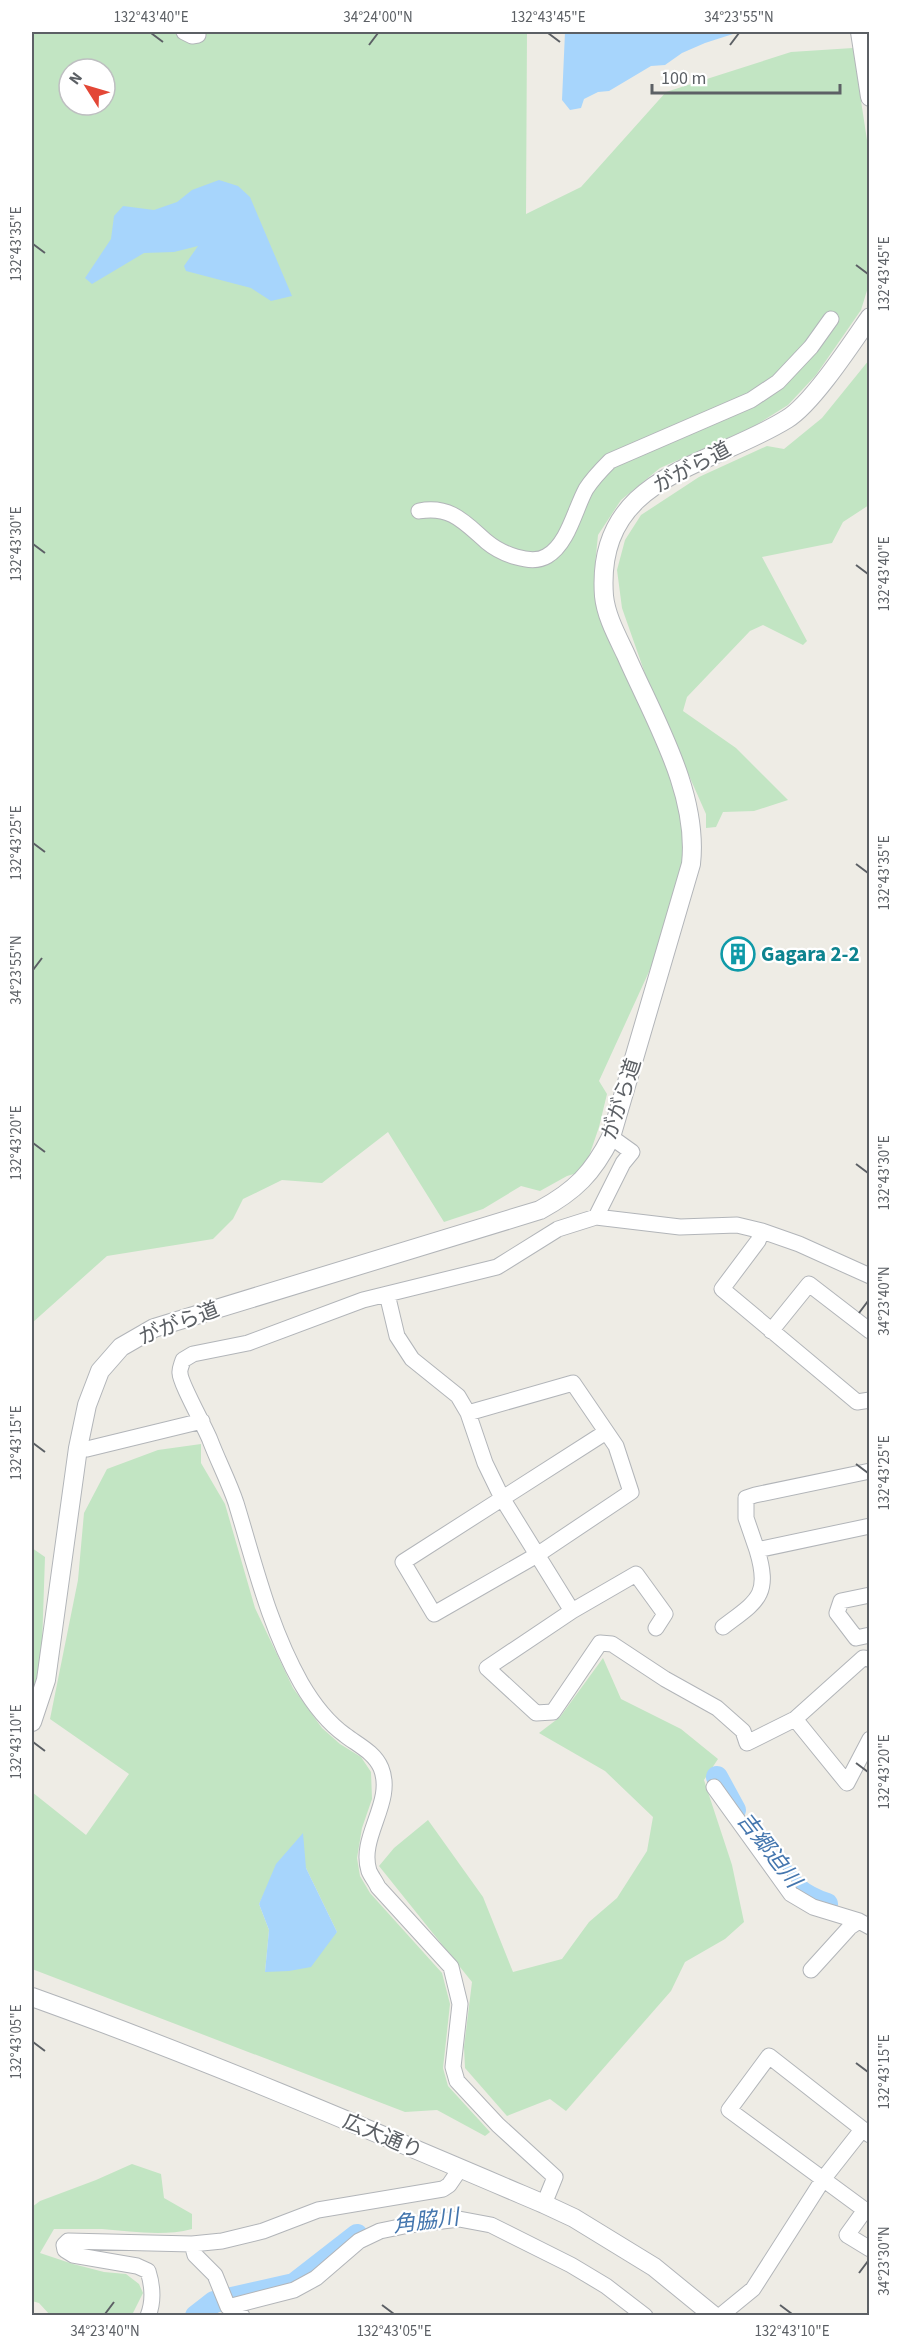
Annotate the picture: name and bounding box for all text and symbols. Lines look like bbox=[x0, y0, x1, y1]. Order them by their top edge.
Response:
text: 132°43'40"E bbox=[113, 7, 189, 28]
text: 34°24'00"N bbox=[343, 7, 413, 28]
text: 132°43'45"E bbox=[510, 7, 586, 28]
text: 34°23'55"N bbox=[704, 7, 774, 28]
north arrow bbox=[57, 57, 117, 117]
scale bar bbox=[652, 57, 840, 95]
text: 100 m bbox=[661, 66, 706, 91]
text: N bbox=[64, 68, 88, 89]
text: 132°43'35"E bbox=[6, 206, 27, 282]
text: 132°43'45"E bbox=[874, 236, 895, 312]
street label: ががら道 bbox=[648, 434, 736, 500]
text: 132°43'30"E bbox=[6, 506, 27, 582]
text: 132°43'40"E bbox=[874, 536, 895, 612]
text: 132°43'25"E bbox=[6, 805, 27, 881]
text: 132°43'35"E bbox=[874, 835, 895, 911]
text: 34°23'55"N bbox=[6, 935, 27, 1005]
building icon: Gagara 2-2 bbox=[720, 936, 756, 972]
place label: Gagara 2-2 bbox=[761, 939, 860, 969]
street label: ががら道 bbox=[594, 1054, 648, 1144]
text: 132°43'20"E bbox=[6, 1105, 27, 1181]
text: 132°43'30"E bbox=[874, 1135, 895, 1211]
text: 34°23'40"N bbox=[874, 1266, 895, 1336]
street label: ががら道 bbox=[134, 1294, 224, 1352]
text: 132°43'15"E bbox=[6, 1405, 27, 1481]
text: 132°43'25"E bbox=[874, 1435, 895, 1511]
text: 132°43'10"E bbox=[6, 1704, 27, 1780]
text: 132°43'20"E bbox=[874, 1734, 895, 1810]
water label: 吉郷迫川 bbox=[729, 1805, 810, 1896]
text: 132°43'05"E bbox=[6, 2004, 27, 2080]
text: 132°43'15"E bbox=[874, 2034, 895, 2110]
street label: 広大通り bbox=[338, 2106, 428, 2166]
water label: 角脇川 bbox=[391, 2201, 463, 2241]
text: 34°23'30"N bbox=[874, 2226, 895, 2296]
text: 34°23'40"N bbox=[70, 2321, 140, 2342]
text: 132°43'05"E bbox=[356, 2321, 432, 2342]
text: 132°43'10"E bbox=[754, 2321, 830, 2342]

